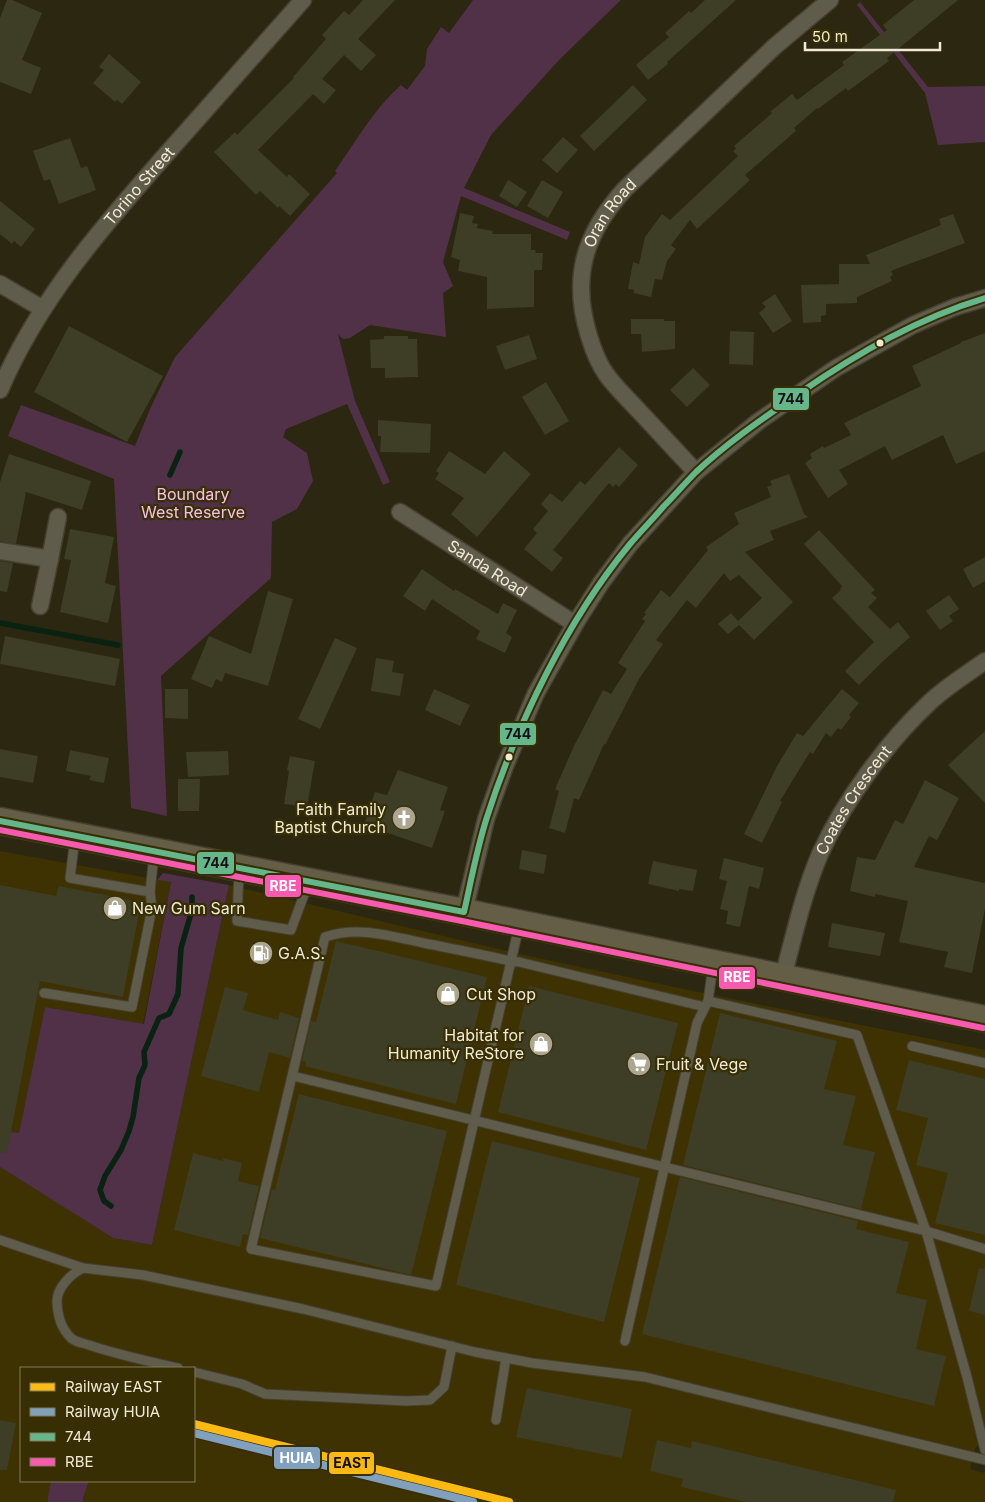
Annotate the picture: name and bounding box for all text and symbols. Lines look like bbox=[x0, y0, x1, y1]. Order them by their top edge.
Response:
scale bar bbox=[805, 20, 940, 52]
text: 50 m bbox=[812, 27, 848, 46]
street label: Torino Street bbox=[99, 142, 178, 229]
street label: Oran Road bbox=[579, 174, 640, 250]
unlabelled marker bbox=[875, 338, 885, 348]
line badge: 744 bbox=[772, 387, 810, 411]
text: 744 bbox=[778, 390, 804, 407]
park label: Boundary West Reserve bbox=[141, 484, 245, 522]
street label: Sanda Road bbox=[444, 535, 531, 601]
line badge: 744 bbox=[499, 722, 537, 746]
text: 744 bbox=[505, 725, 531, 742]
street label: Coates Crescent bbox=[811, 741, 895, 858]
unlabelled marker bbox=[504, 752, 514, 762]
place label: Faith Family Baptist Church bbox=[274, 799, 386, 837]
church icon: Faith Family Baptist Church bbox=[391, 805, 417, 831]
line badge: 744 bbox=[196, 851, 235, 875]
text: 744 bbox=[203, 854, 229, 871]
line badge: RBE bbox=[264, 874, 302, 898]
text: RBE bbox=[270, 877, 296, 894]
shop icon: New Gum Sarn bbox=[102, 895, 128, 921]
place label: New Gum Sarn bbox=[132, 898, 246, 918]
fuel station icon: G.A.S. bbox=[248, 940, 274, 966]
place label: G.A.S. bbox=[278, 943, 325, 963]
line badge: RBE bbox=[718, 966, 756, 990]
text: RBE bbox=[724, 968, 750, 985]
shop icon: Cut Shop bbox=[435, 981, 461, 1007]
place label: Cut Shop bbox=[466, 984, 536, 1004]
place label: Habitat for Humanity ReStore bbox=[388, 1025, 524, 1063]
shop icon: Habitat for Humanity ReStore bbox=[528, 1031, 554, 1057]
supermarket icon: Fruit & Vege bbox=[626, 1051, 652, 1077]
place label: Fruit & Vege bbox=[656, 1054, 748, 1074]
legend bbox=[20, 1367, 195, 1482]
text: Railway EAST bbox=[65, 1377, 162, 1396]
text: Railway HUIA bbox=[65, 1402, 160, 1421]
text: 744 bbox=[65, 1427, 92, 1446]
line badge: HUIA bbox=[273, 1446, 321, 1470]
text: HUIA bbox=[279, 1449, 315, 1466]
line badge: EAST bbox=[328, 1451, 375, 1475]
text: RBE bbox=[65, 1452, 93, 1471]
text: EAST bbox=[333, 1454, 371, 1471]

